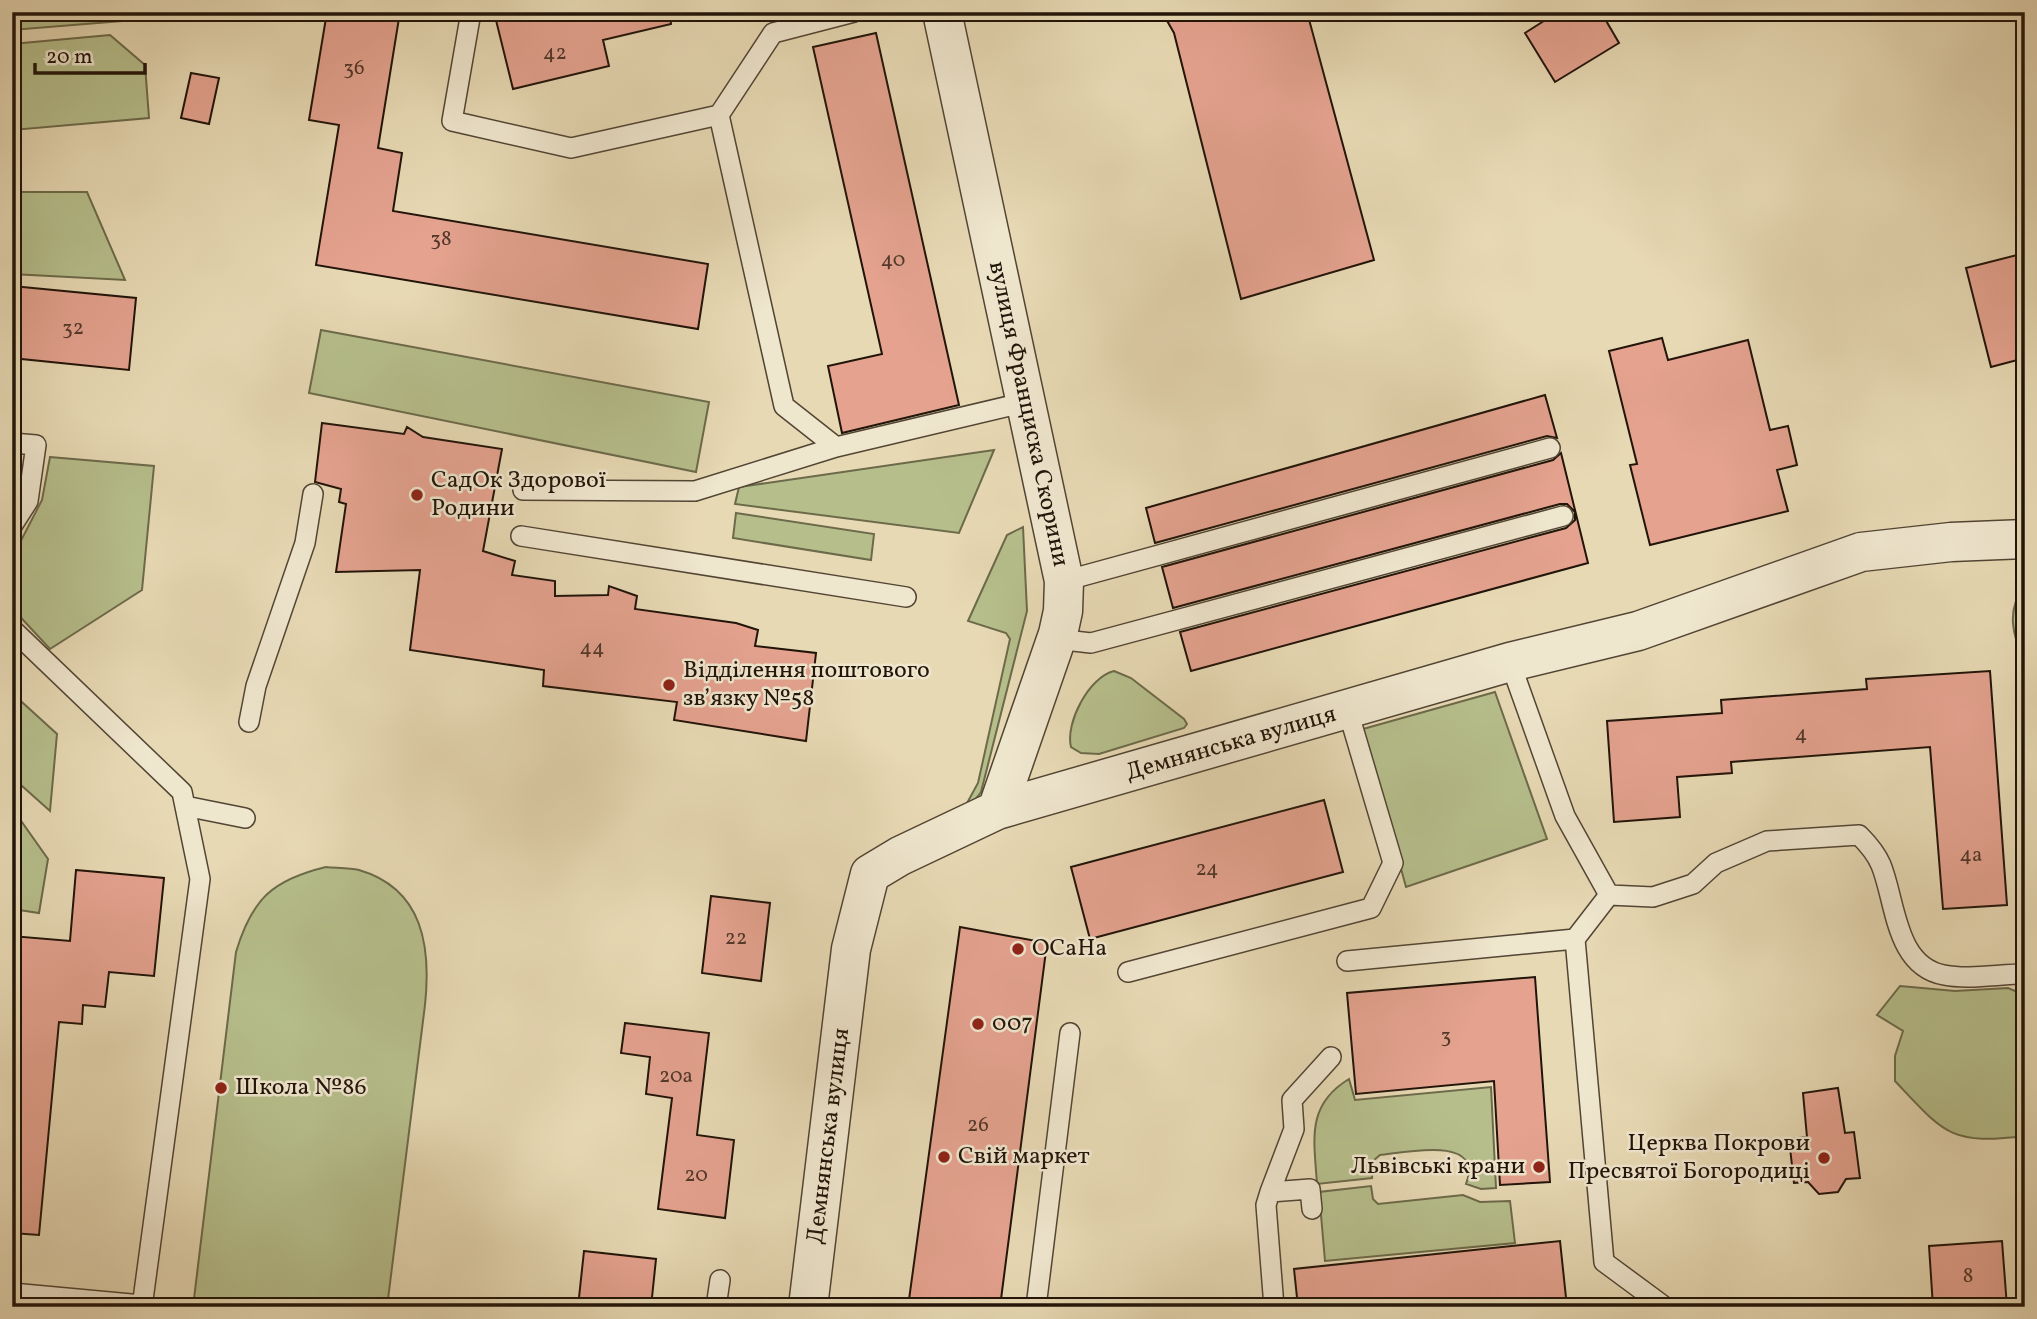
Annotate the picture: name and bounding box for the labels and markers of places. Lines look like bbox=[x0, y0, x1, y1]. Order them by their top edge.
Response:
place label: СадОк Здорової Родини bbox=[431, 464, 606, 526]
marker: СадОк Здорової Родини bbox=[409, 487, 425, 503]
place label: Відділення поштового зв’язку №58 bbox=[683, 654, 930, 716]
marker: Відділення поштового зв’язку №58 bbox=[661, 677, 677, 693]
place label: ОСаНа bbox=[1032, 932, 1107, 966]
marker: ОСаНа bbox=[1010, 941, 1026, 957]
place label: 007 bbox=[992, 1007, 1033, 1041]
marker: 007 bbox=[970, 1016, 986, 1032]
place label: Школа №86 bbox=[235, 1071, 367, 1105]
marker: Школа №86 bbox=[213, 1080, 229, 1096]
place label: Церква Покрови Пресвятої Богородиці bbox=[1568, 1127, 1810, 1189]
place label: Свій маркет bbox=[958, 1140, 1090, 1174]
marker: Свій маркет bbox=[936, 1149, 952, 1165]
place label: Львівські крани bbox=[1351, 1150, 1525, 1184]
marker: Церква Покрови Пресвятої Богородиці bbox=[1816, 1150, 1832, 1166]
marker: Львівські крани bbox=[1531, 1159, 1547, 1175]

